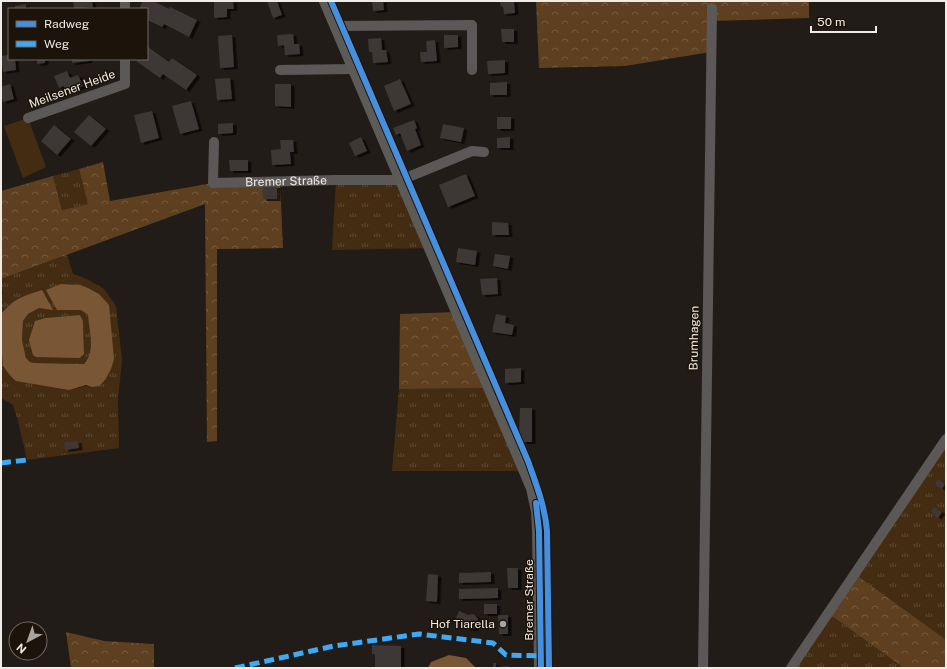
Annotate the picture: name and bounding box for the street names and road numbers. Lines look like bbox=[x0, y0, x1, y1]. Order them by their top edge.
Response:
street label: Meilsener Heide bbox=[27, 67, 117, 111]
street label: Bremer Straße bbox=[245, 173, 327, 189]
street label: Brumhagen bbox=[686, 305, 702, 370]
street label: Bremer Straße bbox=[522, 559, 536, 641]

